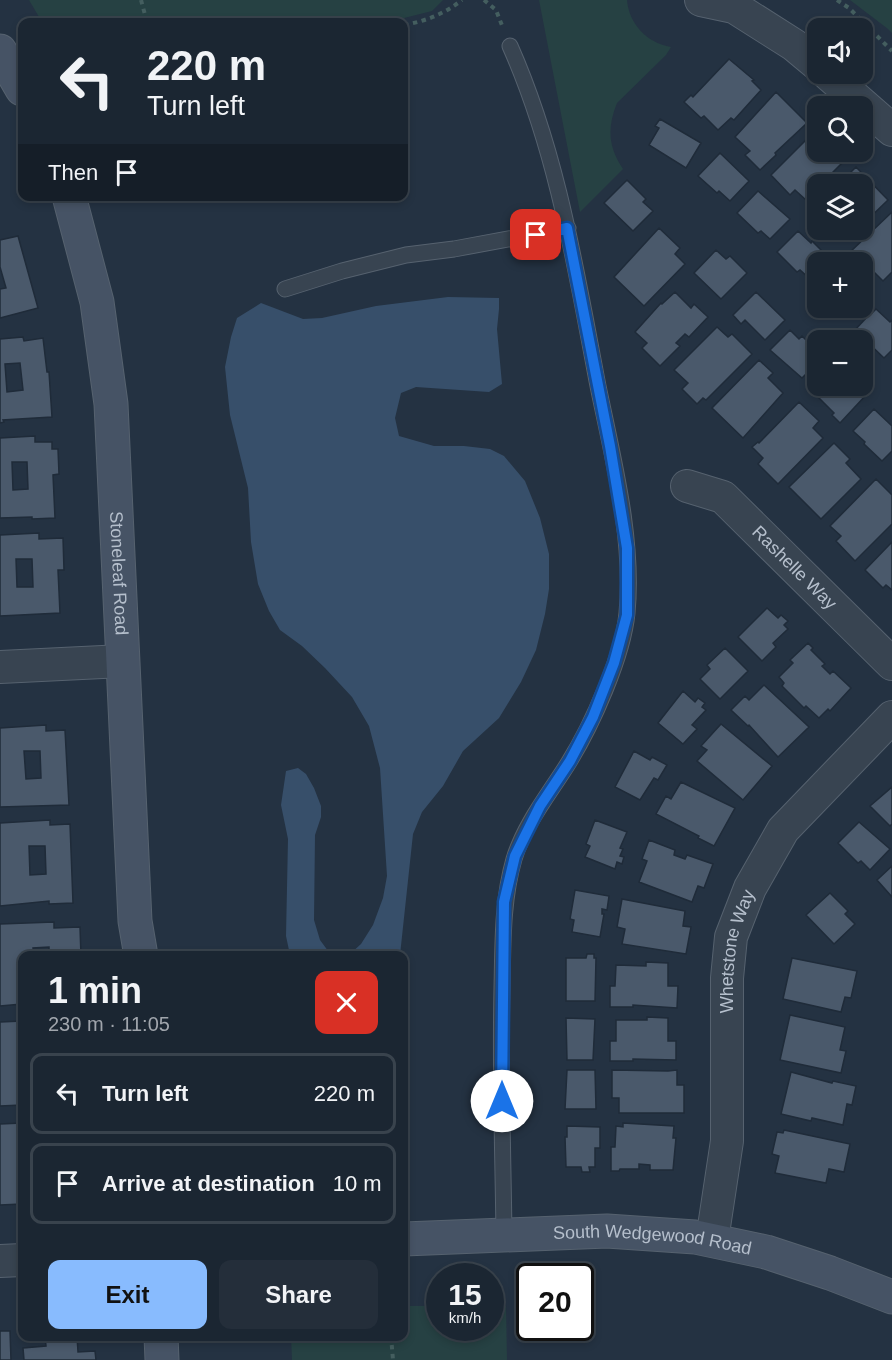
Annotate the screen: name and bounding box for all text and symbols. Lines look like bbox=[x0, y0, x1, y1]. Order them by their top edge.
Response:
map controls bbox=[807, 18, 873, 396]
button: sound bbox=[807, 18, 873, 84]
icon: left bbox=[48, 42, 126, 120]
text: 220 m bbox=[147, 42, 266, 89]
text: Turn left bbox=[147, 91, 245, 121]
button: search bbox=[807, 96, 873, 162]
icon: arrive bbox=[110, 156, 143, 189]
text: Then bbox=[48, 160, 98, 185]
button: layers bbox=[807, 174, 873, 240]
pin bbox=[510, 209, 561, 260]
icon: arrive bbox=[519, 218, 552, 251]
button: + bbox=[807, 252, 873, 318]
button: − bbox=[807, 330, 873, 396]
street label: Stoneleaf Road bbox=[106, 511, 132, 636]
street label: Rashelle Way bbox=[748, 522, 841, 613]
street label: Whetstone Way bbox=[717, 887, 758, 1013]
text: 1 min bbox=[48, 970, 142, 1011]
button: close bbox=[315, 971, 378, 1034]
text: 230 m · 11:05 bbox=[48, 1013, 170, 1035]
position arrow bbox=[470, 1069, 534, 1133]
icon: left bbox=[51, 1077, 84, 1110]
text: Turn left bbox=[102, 1081, 188, 1106]
text: 220 m bbox=[314, 1081, 375, 1106]
icon: arrive bbox=[51, 1167, 84, 1200]
text: Arrive at destination bbox=[102, 1171, 315, 1196]
text: 10 m bbox=[333, 1171, 382, 1196]
street label: South Wedgewood Road bbox=[553, 1221, 753, 1259]
button: Exit bbox=[48, 1260, 207, 1329]
button: Share bbox=[219, 1260, 378, 1329]
speed limit sign: 20 bbox=[516, 1263, 594, 1341]
text: 15 bbox=[448, 1278, 482, 1311]
text: km/h bbox=[449, 1309, 481, 1326]

